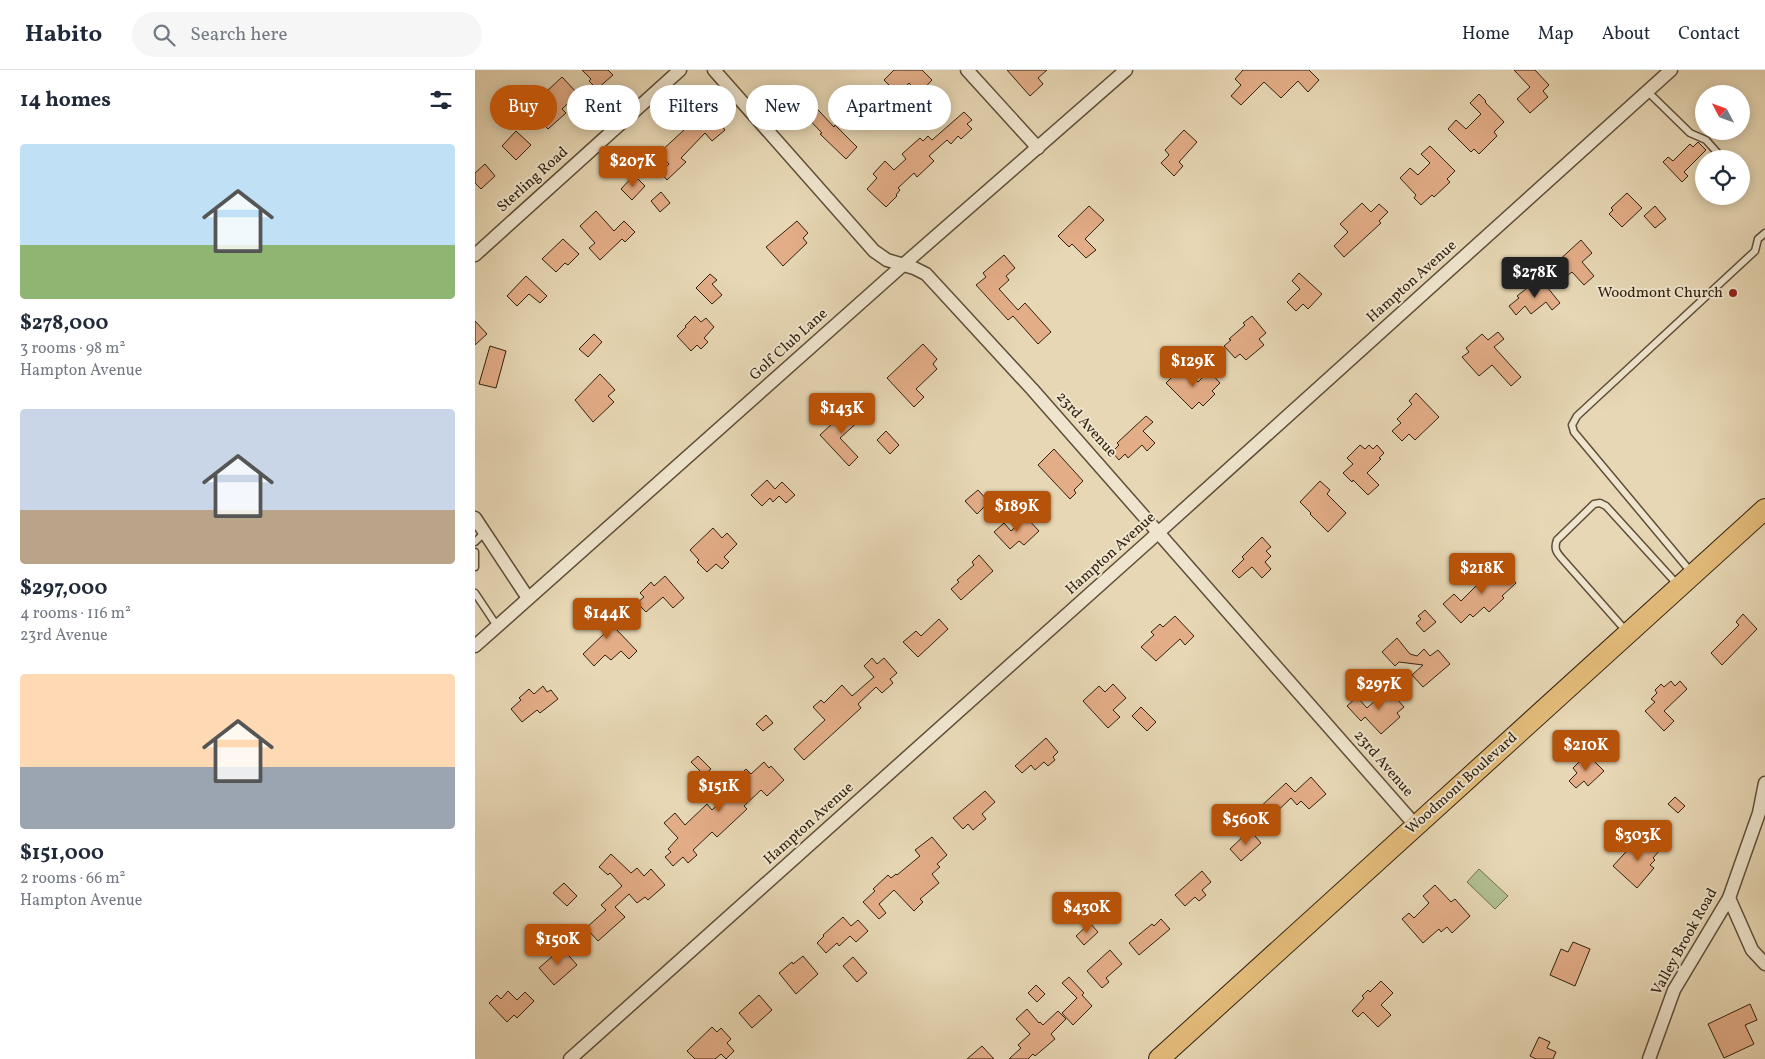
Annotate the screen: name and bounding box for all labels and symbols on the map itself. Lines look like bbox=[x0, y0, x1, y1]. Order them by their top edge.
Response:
north arrow bbox=[1695, 85, 1750, 140]
street label: Sterling Road bbox=[493, 142, 573, 218]
pin: $207K bbox=[598, 146, 668, 188]
street label: Hampton Avenue bbox=[1362, 236, 1462, 328]
pin: $278K bbox=[1500, 256, 1570, 299]
place label: Woodmont Church bbox=[1598, 283, 1723, 304]
marker: Woodmont Church bbox=[1727, 287, 1739, 299]
street label: Golf Club Lane bbox=[745, 304, 833, 386]
pin: $129K bbox=[1158, 346, 1228, 388]
street label: 23rd Avenue bbox=[1051, 387, 1121, 463]
pin: $143K bbox=[807, 392, 877, 435]
pin: $189K bbox=[982, 490, 1052, 533]
street label: Hampton Avenue bbox=[1061, 508, 1161, 600]
pin: $218K bbox=[1447, 552, 1517, 595]
pin: $144K bbox=[572, 598, 642, 640]
pin: $297K bbox=[1344, 668, 1414, 711]
street label: 23rd Avenue bbox=[1348, 726, 1418, 802]
street label: Woodmont Boulevard bbox=[1401, 728, 1523, 840]
pin: $210K bbox=[1551, 730, 1621, 772]
pin: $151K bbox=[684, 770, 754, 813]
street label: Hampton Avenue bbox=[759, 778, 859, 870]
pin: $560K bbox=[1211, 804, 1281, 846]
pin: $303K bbox=[1603, 820, 1673, 862]
street label: Valley Brook Road bbox=[1647, 885, 1723, 999]
pin: $430K bbox=[1052, 892, 1122, 934]
pin: $150K bbox=[523, 924, 593, 966]

